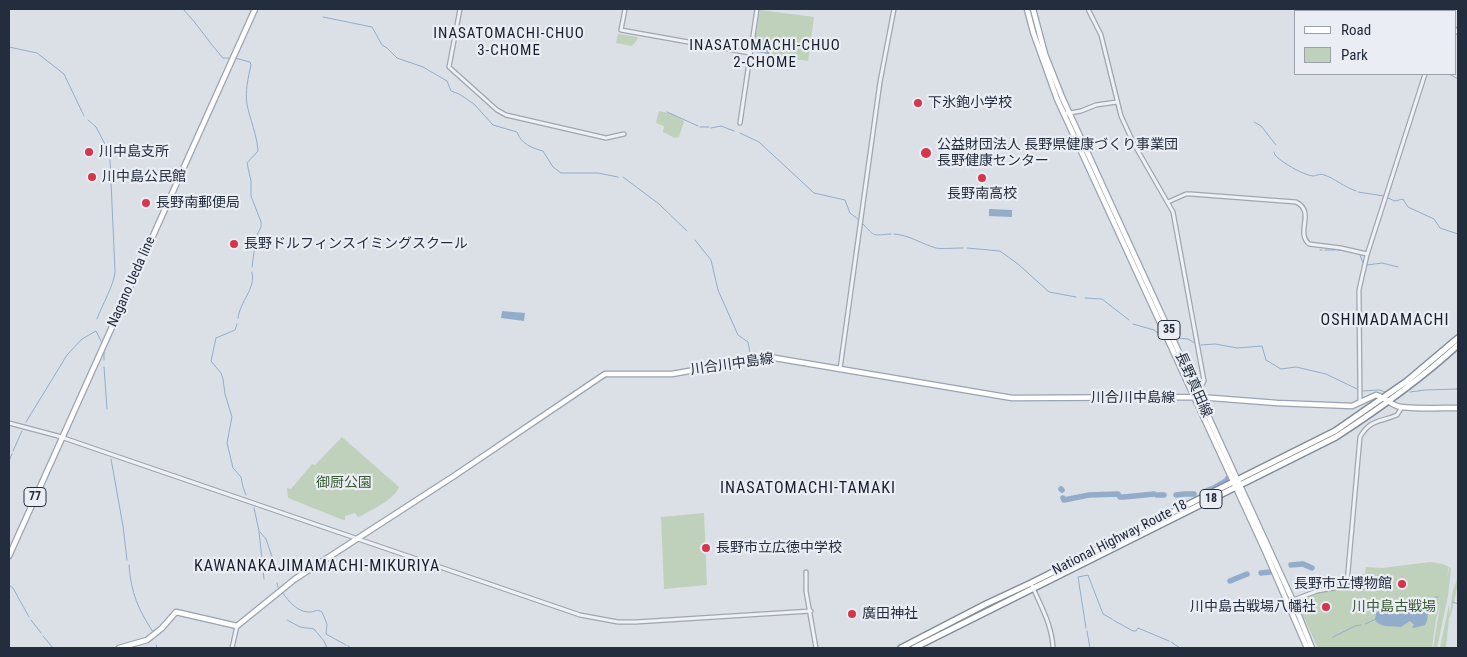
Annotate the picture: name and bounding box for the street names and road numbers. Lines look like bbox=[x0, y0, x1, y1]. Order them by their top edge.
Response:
street label: Nagano Ueda line bbox=[105, 234, 159, 330]
road number: 35 bbox=[1158, 320, 1180, 340]
street label: 長野真田線 bbox=[1171, 350, 1215, 420]
street label: 川合川中島線 bbox=[689, 351, 775, 379]
street label: 川合川中島線 bbox=[1091, 390, 1175, 406]
road number: 77 bbox=[24, 488, 46, 507]
road number: 18 bbox=[1200, 489, 1222, 508]
street label: National Highway Route 18 bbox=[1050, 497, 1190, 579]

